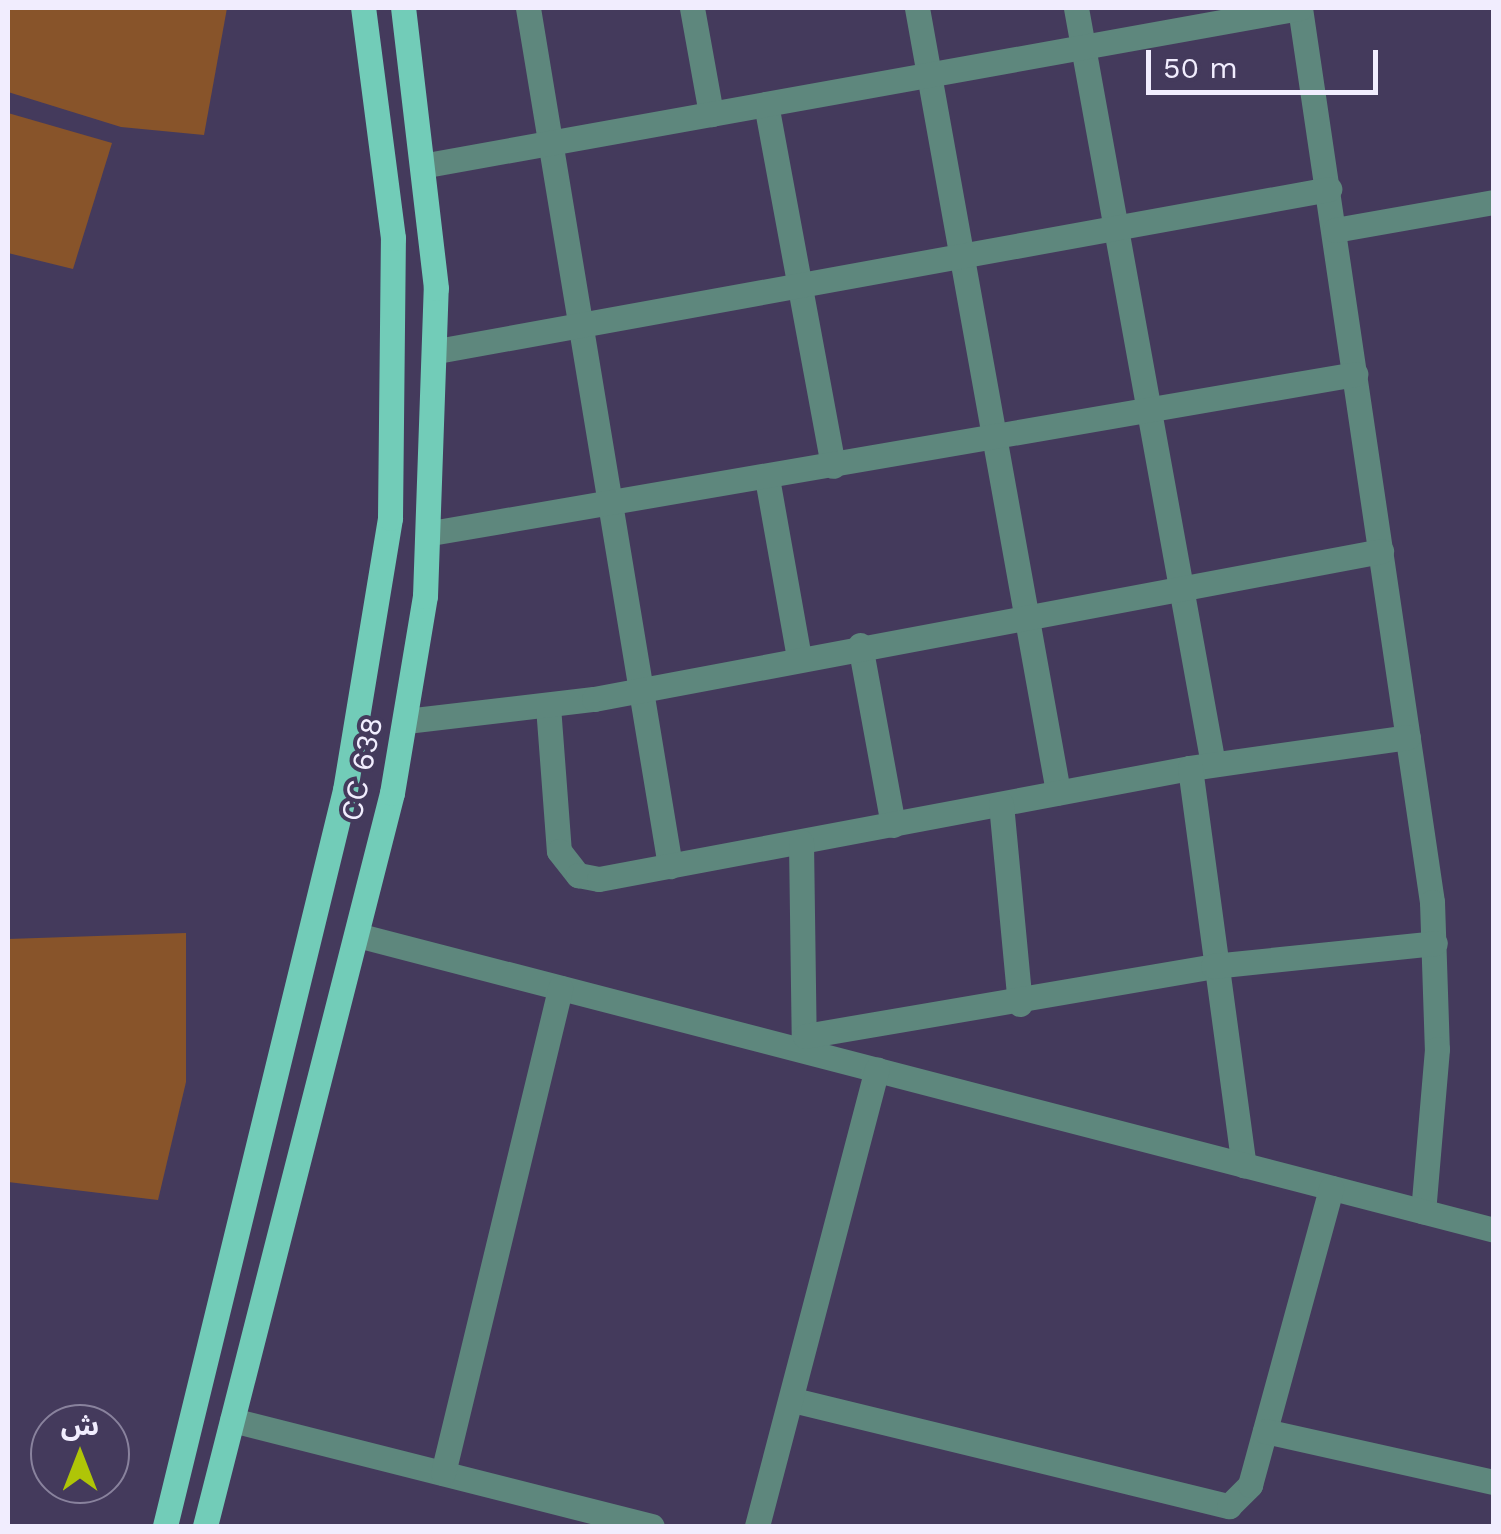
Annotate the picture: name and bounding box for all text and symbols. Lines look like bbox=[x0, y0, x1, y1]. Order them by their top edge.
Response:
scale bar bbox=[1151, 30, 1384, 92]
text: 50 m bbox=[1163, 50, 1238, 85]
street label: CC 638 bbox=[333, 714, 391, 824]
north arrow bbox=[30, 1404, 130, 1504]
text: ش bbox=[61, 1409, 99, 1442]

